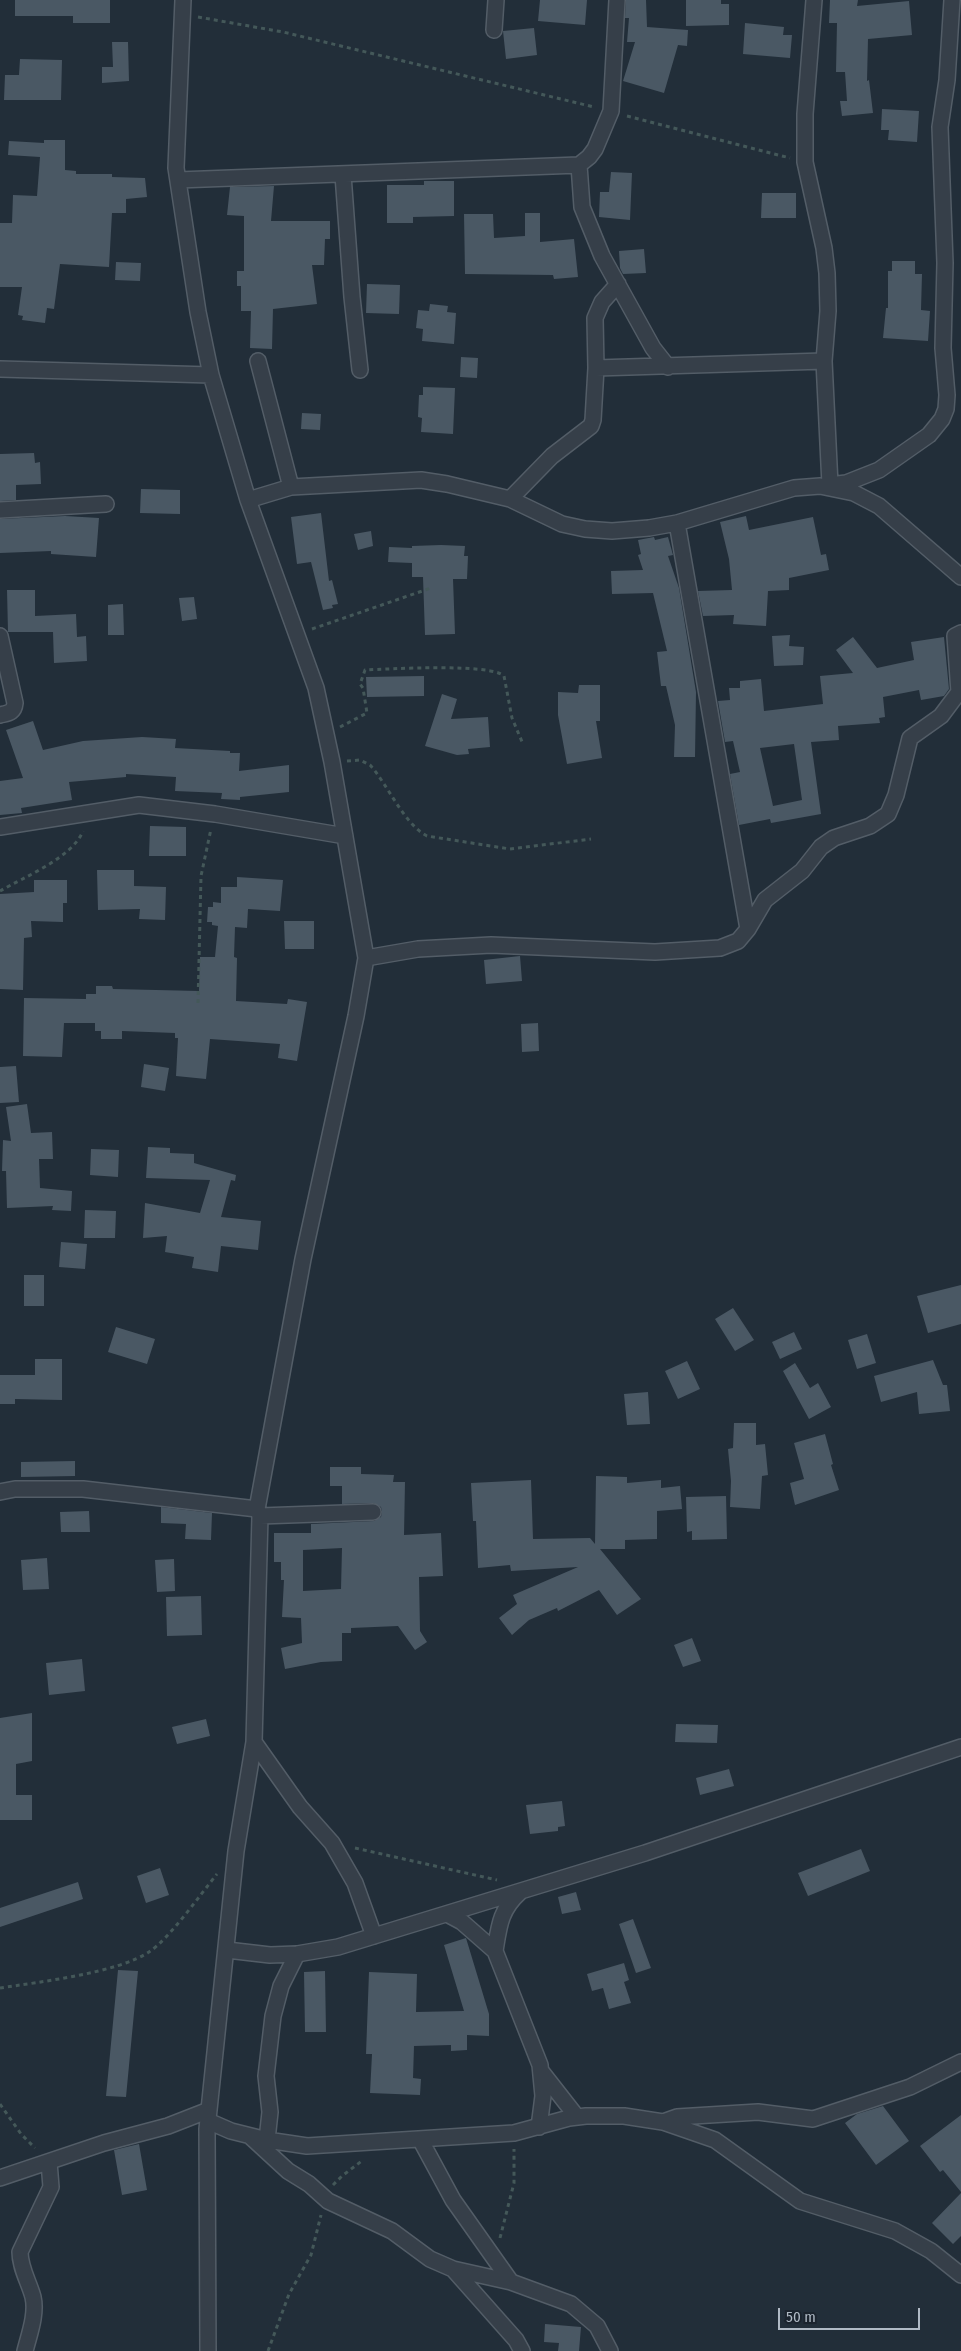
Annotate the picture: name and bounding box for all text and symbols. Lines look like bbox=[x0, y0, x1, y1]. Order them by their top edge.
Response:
scale bar bbox=[781, 2298, 924, 2330]
text: 50 m bbox=[786, 2308, 816, 2326]

